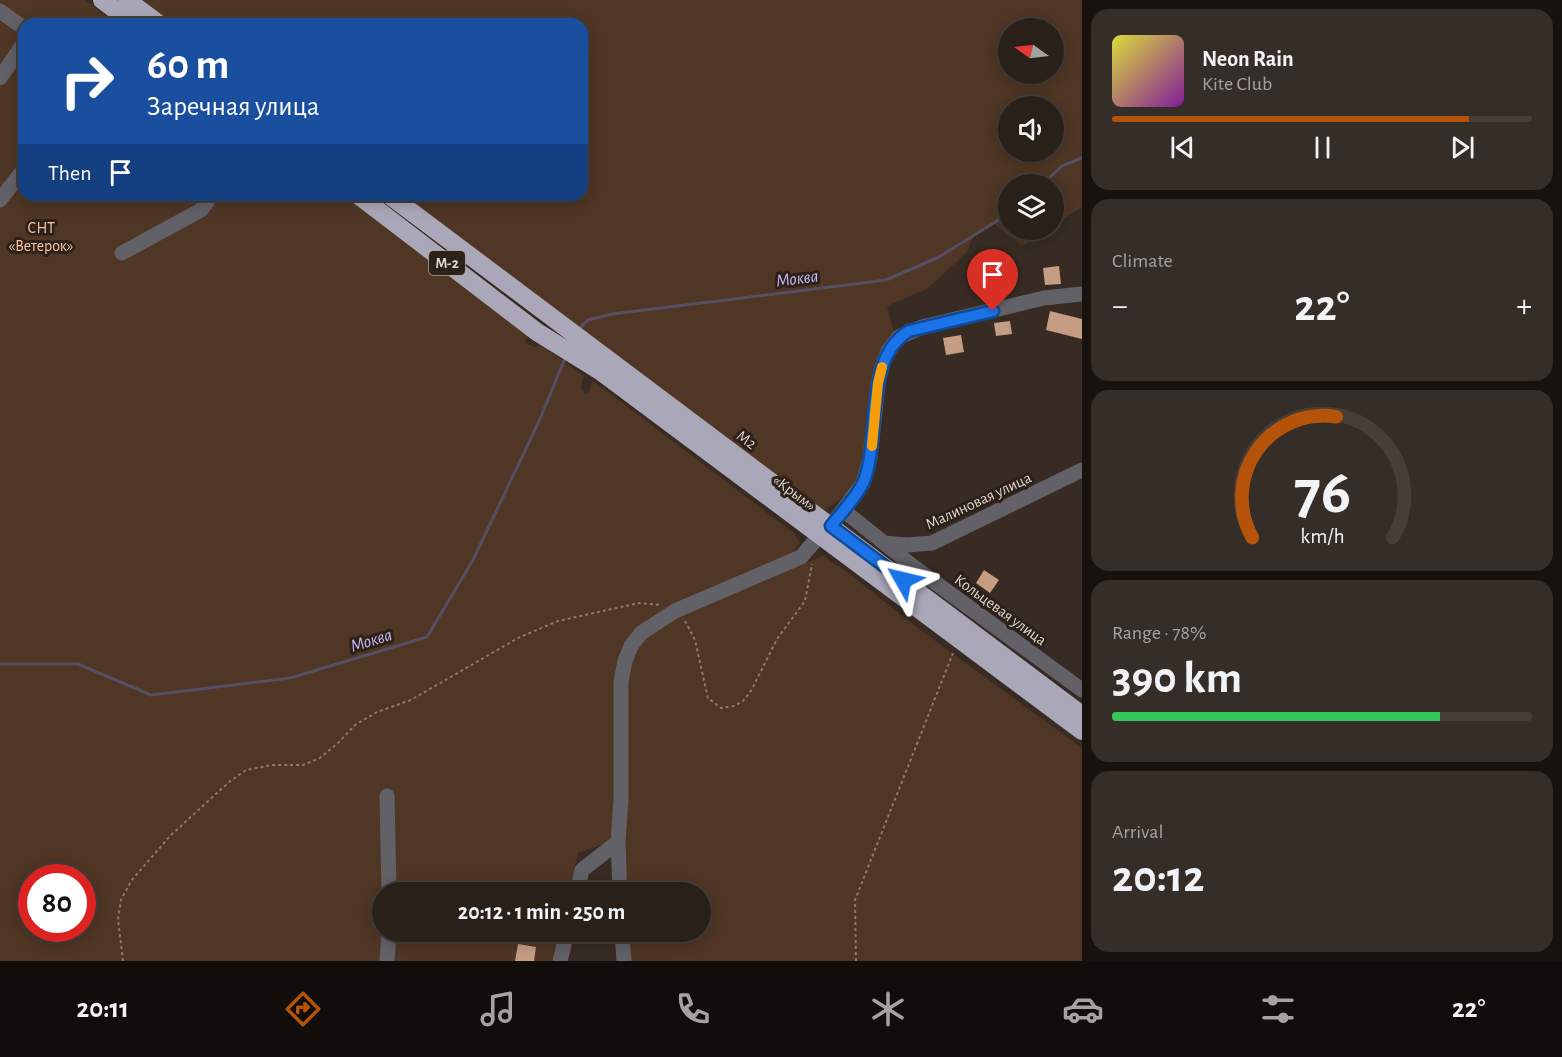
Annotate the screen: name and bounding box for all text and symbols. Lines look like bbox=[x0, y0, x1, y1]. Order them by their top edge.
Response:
north arrow bbox=[998, 18, 1064, 84]
map controls bbox=[998, 18, 1064, 240]
icon: right bbox=[48, 42, 126, 120]
text: 60 m bbox=[147, 44, 229, 86]
text: Neon Rain bbox=[1202, 48, 1294, 70]
text: Kite Club bbox=[1202, 74, 1272, 94]
text: Заречная улица bbox=[147, 93, 319, 120]
button: sound bbox=[998, 96, 1064, 162]
icon: previous bbox=[1166, 131, 1199, 164]
icon: pause bbox=[1306, 131, 1339, 164]
icon: next bbox=[1446, 131, 1479, 164]
icon: arrive bbox=[104, 156, 137, 189]
text: Then bbox=[48, 162, 92, 184]
button: layers bbox=[998, 174, 1064, 240]
park label: СНТ «Ветерок» bbox=[9, 220, 73, 254]
pin bbox=[967, 249, 1018, 311]
road number: М-2 bbox=[429, 251, 465, 275]
text: Climate bbox=[1112, 251, 1173, 271]
icon: arrive bbox=[976, 258, 1009, 291]
water label: Моква bbox=[775, 267, 819, 291]
text: 22° bbox=[1294, 284, 1350, 329]
text: − bbox=[1112, 290, 1128, 323]
text: + bbox=[1516, 290, 1532, 323]
street label: М2 bbox=[733, 427, 759, 452]
text: 76 bbox=[1293, 462, 1351, 524]
street label: Малиновая улица bbox=[923, 469, 1034, 533]
street label: «Крым» bbox=[770, 472, 819, 514]
text: km/h bbox=[1300, 526, 1344, 547]
position arrow bbox=[871, 548, 935, 612]
street label: Кольцевая улица bbox=[951, 571, 1049, 649]
text: Range · 78% bbox=[1112, 623, 1207, 643]
water label: Моква bbox=[348, 626, 394, 656]
text: 390 km bbox=[1112, 656, 1242, 701]
text: Arrival bbox=[1112, 822, 1163, 842]
text: 20:12 bbox=[1112, 855, 1204, 900]
speed limit sign: 80 bbox=[18, 864, 96, 942]
text: 20:12 · 1 min · 250 m bbox=[458, 901, 625, 923]
icon: directions bbox=[282, 988, 324, 1030]
icon: music bbox=[477, 988, 519, 1030]
icon: phone bbox=[672, 988, 714, 1030]
icon: climate bbox=[867, 988, 909, 1030]
icon: car bbox=[1062, 988, 1104, 1030]
icon: filters bbox=[1257, 988, 1299, 1030]
text: 20:11 bbox=[77, 995, 129, 1022]
text: 22° bbox=[1452, 995, 1485, 1022]

